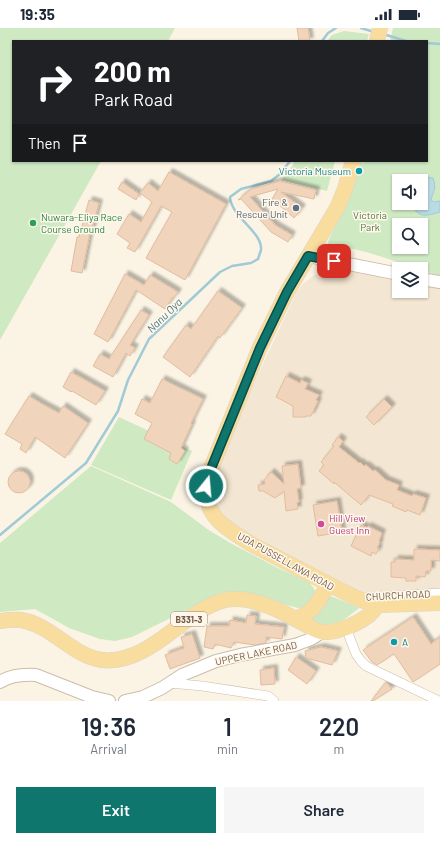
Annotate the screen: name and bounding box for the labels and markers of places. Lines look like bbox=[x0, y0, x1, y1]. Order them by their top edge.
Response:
place label: Victoria Museum bbox=[279, 165, 351, 177]
marker: Victoria Museum bbox=[354, 166, 364, 176]
place label: Fire & Rescue Unit bbox=[236, 196, 288, 220]
marker: Fire & Rescue Unit bbox=[291, 203, 301, 213]
place label: Nuwara-Eliya Race Course Ground bbox=[41, 211, 122, 235]
marker: Nuwara-Eliya Race Course Ground bbox=[28, 218, 38, 228]
pin bbox=[317, 244, 351, 278]
place label: Hill View Guest Inn bbox=[329, 512, 370, 536]
marker: Hill View Guest Inn bbox=[316, 519, 326, 529]
place label: A bbox=[402, 636, 408, 648]
marker: A bbox=[389, 637, 399, 647]

